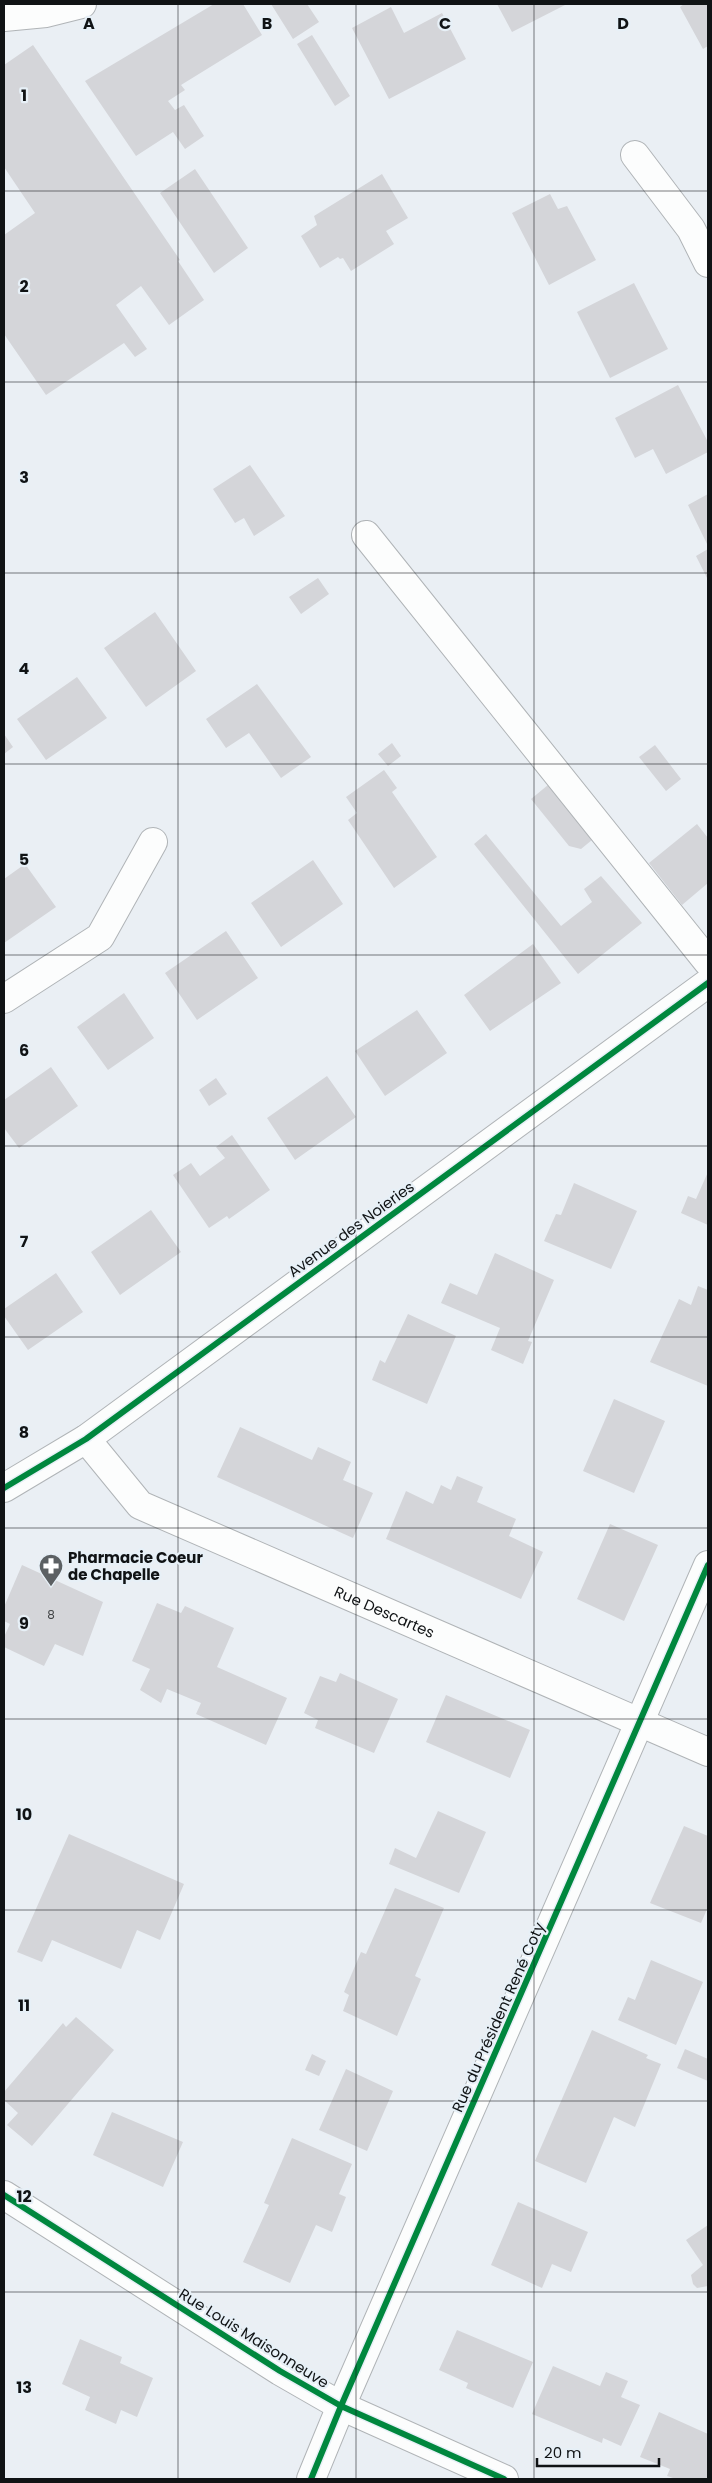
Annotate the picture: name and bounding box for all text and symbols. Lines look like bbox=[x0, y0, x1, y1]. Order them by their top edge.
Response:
text: A bbox=[83, 12, 95, 35]
text: B bbox=[262, 12, 272, 35]
text: C bbox=[439, 12, 451, 35]
text: D bbox=[617, 12, 629, 35]
text: 1 bbox=[21, 84, 27, 107]
text: 2 bbox=[19, 275, 29, 298]
text: 3 bbox=[19, 466, 29, 489]
text: 4 bbox=[19, 657, 30, 680]
text: 5 bbox=[19, 848, 29, 871]
text: 6 bbox=[19, 1039, 29, 1062]
street label: Avenue des Noieries bbox=[284, 1176, 418, 1282]
text: 7 bbox=[20, 1230, 29, 1253]
text: 8 bbox=[19, 1421, 29, 1444]
place label: Pharmacie Coeur de Chapelle bbox=[68, 1547, 203, 1585]
pharmacy icon: Pharmacie Coeur de Chapelle bbox=[38, 1553, 64, 1587]
street label: Rue Descartes bbox=[331, 1580, 438, 1642]
house number: 8 bbox=[47, 1606, 55, 1623]
text: 9 bbox=[19, 1612, 29, 1635]
text: 10 bbox=[16, 1803, 32, 1826]
street label: Rue du Président René Coty bbox=[447, 1918, 550, 2115]
text: 11 bbox=[18, 1994, 30, 2017]
text: 12 bbox=[16, 2185, 32, 2208]
street label: Rue Louis Maisonneuve bbox=[175, 2283, 333, 2393]
text: 13 bbox=[16, 2376, 32, 2399]
scale bar bbox=[537, 2436, 660, 2468]
text: 20 m bbox=[544, 2442, 582, 2463]

